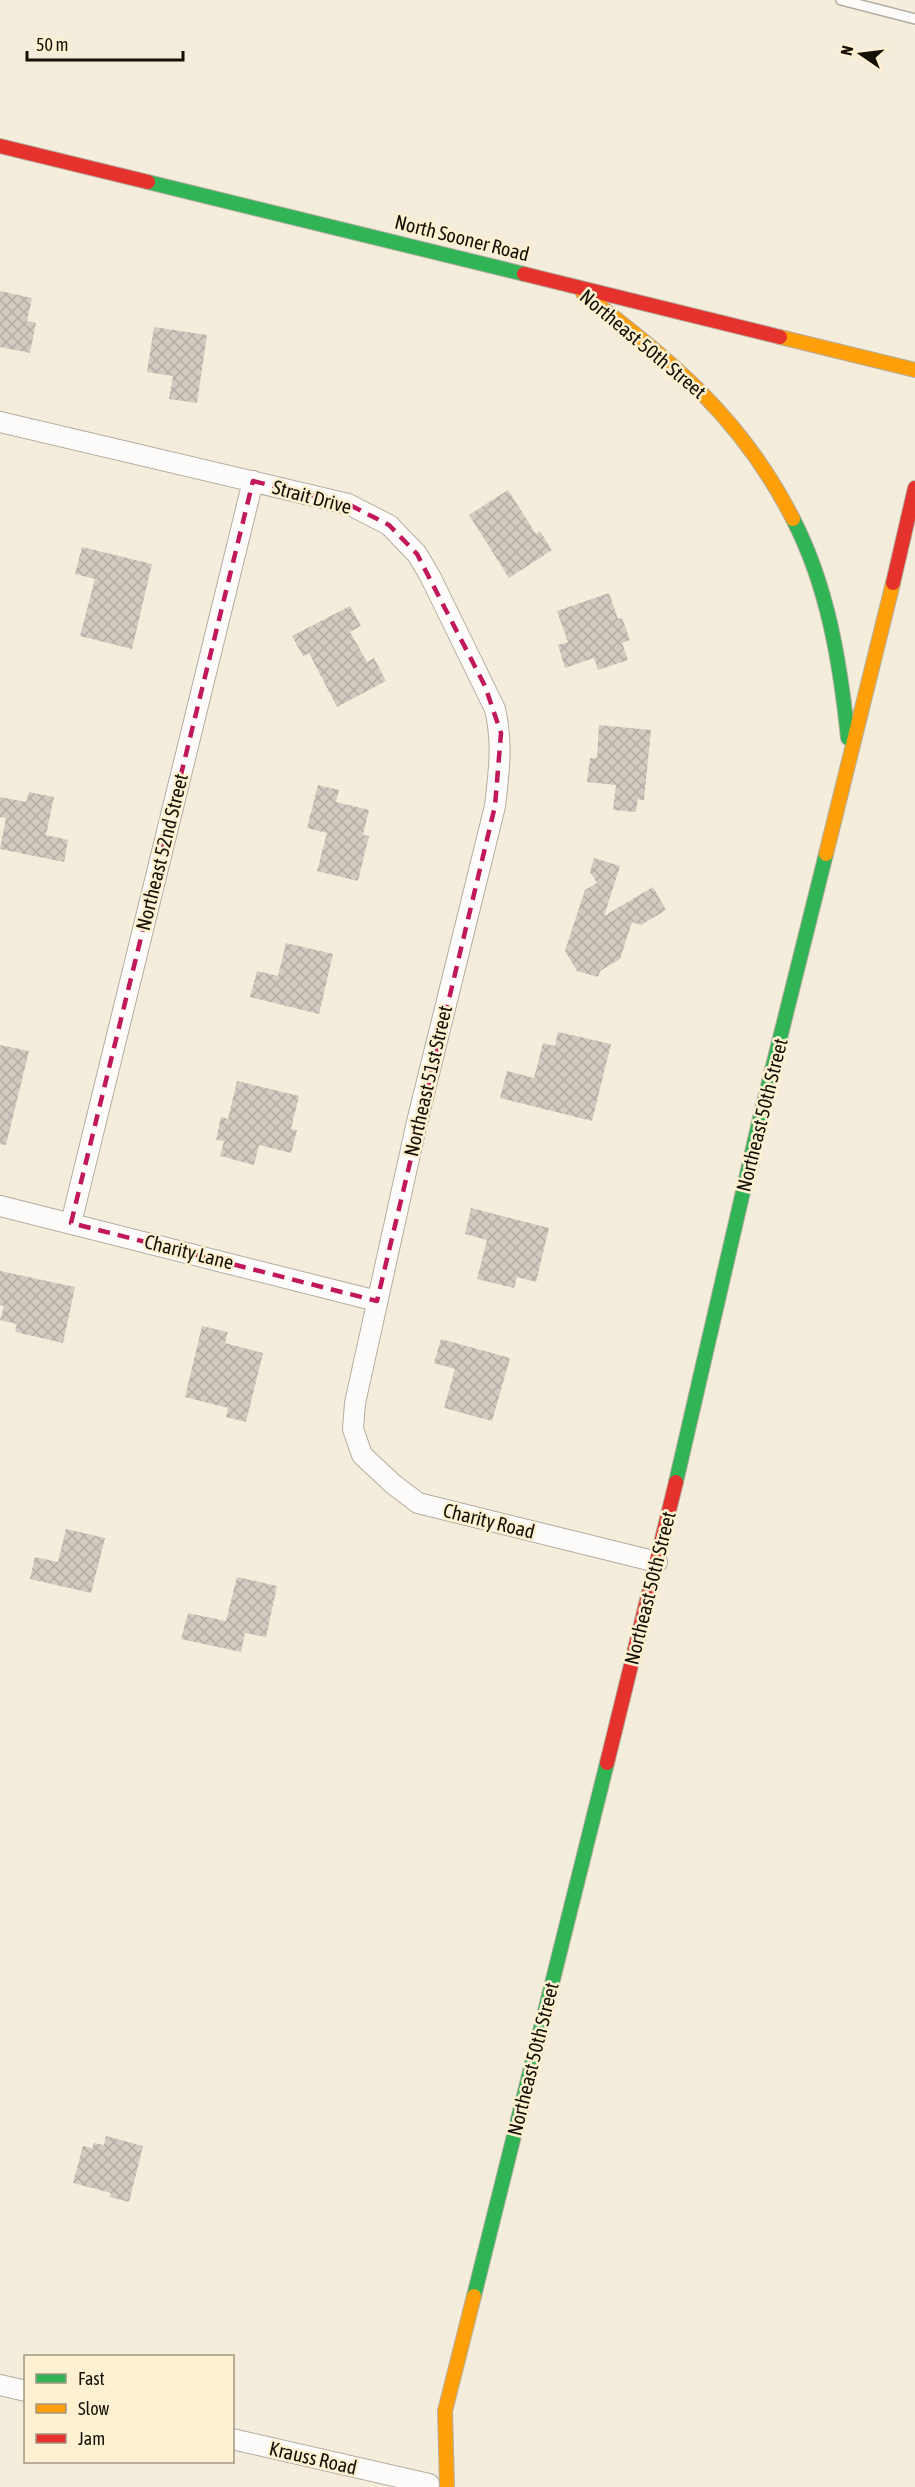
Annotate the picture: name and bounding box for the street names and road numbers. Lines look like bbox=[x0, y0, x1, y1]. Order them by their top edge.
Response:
street label: North Sooner Road bbox=[392, 210, 532, 265]
street label: Northeast 50th Street bbox=[576, 284, 711, 403]
street label: Strait Drive bbox=[270, 475, 354, 518]
street label: Northeast 52nd Street bbox=[131, 771, 192, 933]
street label: Northeast 51st Street bbox=[399, 1003, 456, 1159]
street label: Northeast 50th Street bbox=[731, 1036, 792, 1194]
street label: Charity Lane bbox=[142, 1229, 236, 1274]
street label: Charity Road bbox=[441, 1498, 537, 1543]
street label: Northeast 50th Street bbox=[619, 1509, 680, 1667]
street label: Northeast 50th Street bbox=[502, 1980, 563, 2138]
street label: Krauss Road bbox=[267, 2436, 359, 2479]

